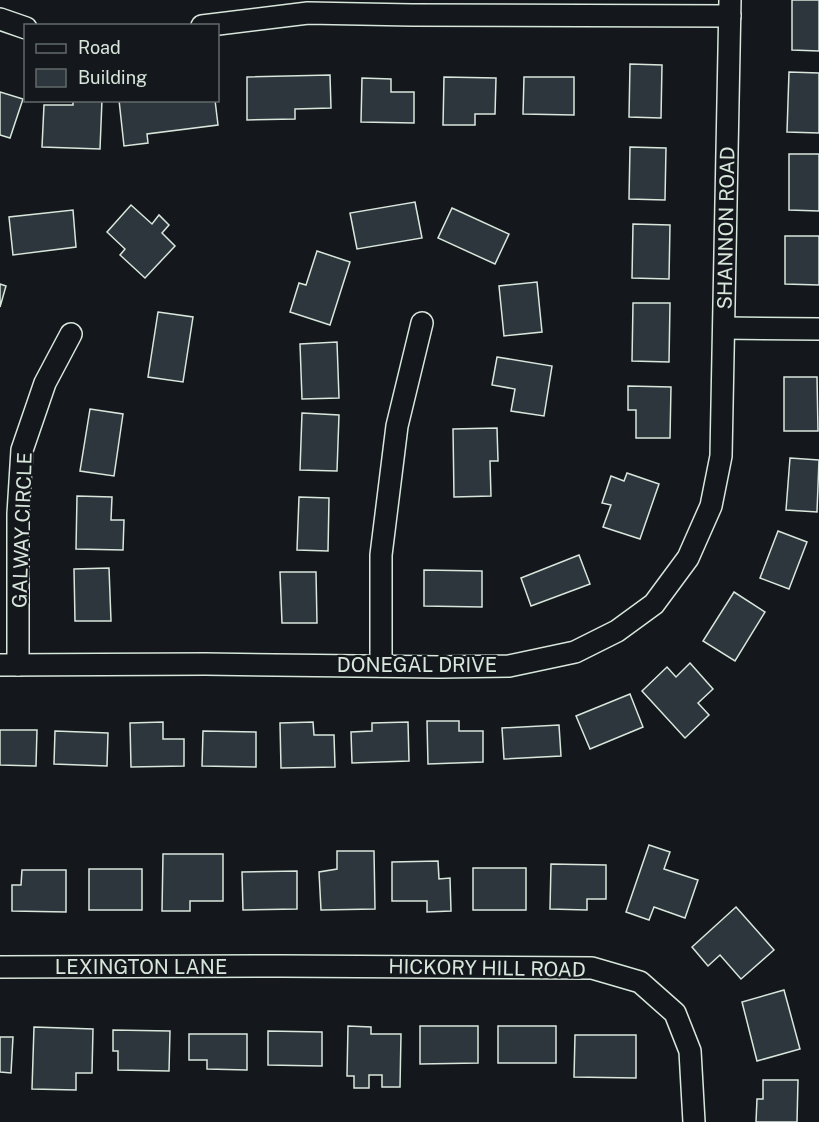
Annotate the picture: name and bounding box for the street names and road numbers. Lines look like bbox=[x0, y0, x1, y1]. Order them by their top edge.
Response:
street label: SHANNON ROAD bbox=[713, 146, 739, 310]
street label: GALWAY CIRCLE bbox=[7, 452, 37, 608]
street label: DONEGAL DRIVE bbox=[337, 653, 497, 677]
street label: HICKORY HILL ROAD bbox=[388, 954, 586, 982]
street label: LEXINGTON LANE bbox=[55, 955, 227, 979]

